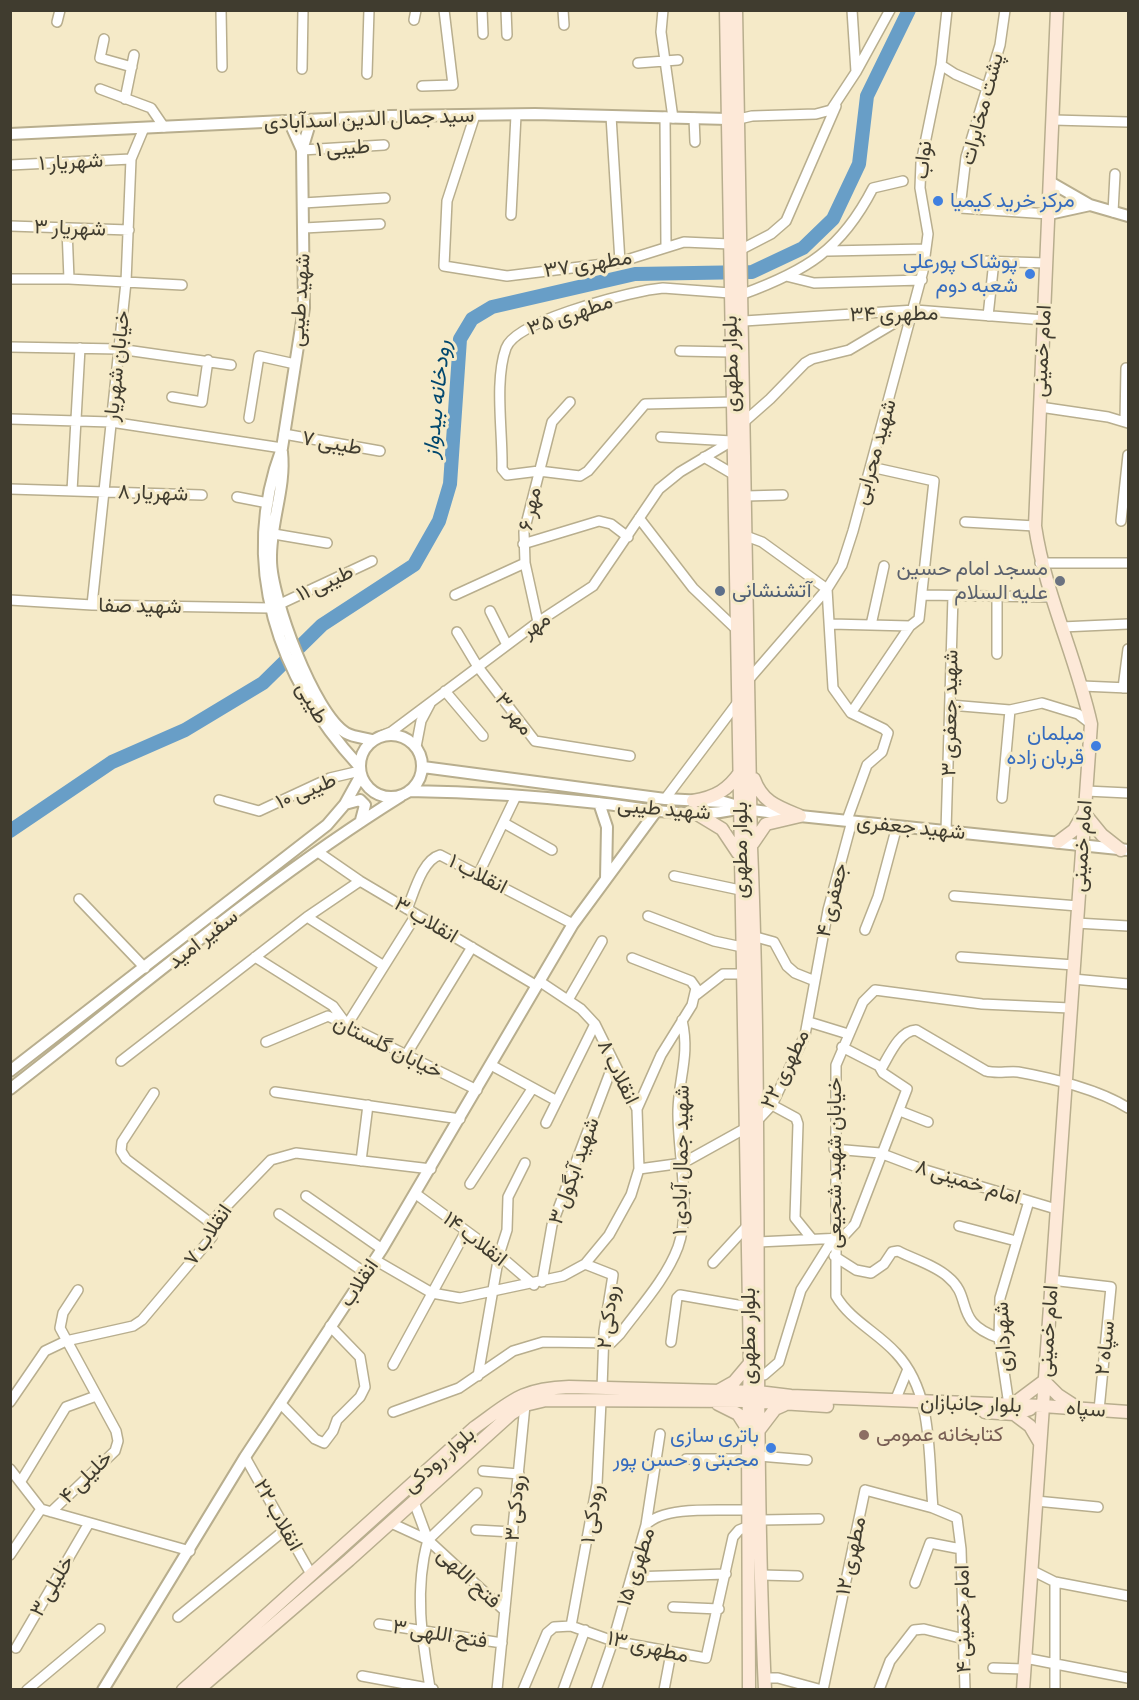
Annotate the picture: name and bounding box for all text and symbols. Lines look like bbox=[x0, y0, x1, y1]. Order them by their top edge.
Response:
street label: پشت مخابرات bbox=[955, 50, 1009, 168]
street label: سید جمال الدین اسدآبادی bbox=[263, 103, 475, 135]
street label: طیبی ۱ bbox=[315, 134, 371, 162]
street label: نواب bbox=[908, 140, 938, 180]
street label: شهریار ۱ bbox=[38, 148, 104, 176]
place label: مرکز خرید کیمیا bbox=[950, 188, 1075, 214]
marker: مرکز خرید کیمیا bbox=[931, 194, 945, 208]
street label: شهریار ۳ bbox=[34, 214, 106, 242]
street label: مطهری ۳۷ bbox=[542, 245, 634, 283]
place label: پوشاک پورعلی شعبه دوم bbox=[903, 249, 1018, 299]
street label: شهید طیبی bbox=[284, 252, 316, 348]
marker: پوشاک پورعلی شعبه دوم bbox=[1023, 267, 1037, 281]
street label: مطهری ۳۵ bbox=[524, 289, 616, 341]
street label: مطهری ۳۴ bbox=[850, 301, 938, 327]
street label: امام خمینی bbox=[1027, 304, 1057, 398]
street label: خیابان شهریار bbox=[99, 309, 135, 423]
street label: بلوار مطهری bbox=[718, 315, 744, 413]
water label: رودخانه بیدواز bbox=[418, 339, 456, 459]
street label: شهید محرابی bbox=[848, 396, 902, 508]
street label: طیبی ۷ bbox=[300, 425, 364, 461]
street label: شهریار ۸ bbox=[117, 479, 189, 507]
street label: مهر ۶ bbox=[513, 485, 547, 533]
place label: مسجد امام حسین علیه السلام bbox=[896, 556, 1048, 606]
street label: طیبی ۱۱ bbox=[292, 559, 358, 607]
marker: مسجد امام حسین علیه السلام bbox=[1053, 574, 1067, 588]
place label: آتشنشانی bbox=[732, 578, 812, 604]
marker: آتشنشانی bbox=[713, 584, 727, 598]
street label: شهید صفا bbox=[98, 593, 182, 619]
street label: مهر bbox=[517, 606, 555, 644]
street label: شهید جعفری ۳ bbox=[936, 649, 964, 777]
street label: طیبی bbox=[290, 678, 334, 728]
street label: مهر ۳ bbox=[489, 688, 539, 740]
place label: مبلمان قربان زاده bbox=[1007, 721, 1084, 771]
marker: مبلمان قربان زاده bbox=[1089, 739, 1103, 753]
street label: طیبی ۱۰ bbox=[272, 767, 340, 815]
street label: شهید طیبی bbox=[616, 792, 712, 826]
street label: امام خمینی bbox=[1066, 799, 1098, 893]
street label: بلوار مطهری bbox=[728, 802, 754, 898]
street label: شهید جعفری bbox=[855, 809, 967, 845]
street label: انقلاب ۱ bbox=[445, 849, 511, 899]
street label: جعفری ۴ bbox=[811, 860, 853, 940]
street label: انقلاب ۳ bbox=[389, 891, 463, 949]
street label: سفیر امید bbox=[163, 904, 243, 974]
street label: خیابان گلستان bbox=[329, 1010, 447, 1084]
street label: مطهری ۲۲ bbox=[755, 1025, 815, 1113]
street label: انقلاب ۸ bbox=[592, 1036, 644, 1108]
street label: خیابان شهید شجیعی bbox=[822, 1078, 848, 1248]
street label: شهید جمال آبادی ۱ bbox=[667, 1085, 695, 1235]
street label: شهید آبگول ۳ bbox=[543, 1114, 605, 1228]
street label: امام خمینی ۸ bbox=[912, 1154, 1024, 1210]
street label: انقلاب ۷ bbox=[178, 1200, 238, 1270]
street label: انقلاب ۱۴ bbox=[438, 1206, 512, 1272]
street label: انقلاب bbox=[334, 1254, 384, 1312]
street label: رودکی ۲ bbox=[592, 1284, 624, 1350]
street label: امام خمینی bbox=[1032, 1284, 1064, 1378]
street label: بلوار مطهری bbox=[736, 1288, 762, 1384]
street label: شهرداری bbox=[989, 1301, 1017, 1373]
street label: سپاه ۲ bbox=[1090, 1320, 1120, 1376]
street label: بلوار جانبازان bbox=[920, 1390, 1022, 1418]
street label: سپاه bbox=[1065, 1395, 1107, 1423]
street label: بلوار رودکی bbox=[398, 1422, 480, 1498]
place label: کتابخانه عمومی bbox=[876, 1422, 1003, 1448]
place label: باتری سازی محبتی و حسن پور bbox=[613, 1423, 759, 1473]
marker: کتابخانه عمومی bbox=[857, 1428, 871, 1442]
marker: باتری سازی محبتی و حسن پور bbox=[764, 1441, 778, 1455]
street label: خلیلی ۴ bbox=[54, 1445, 118, 1509]
street label: رودکی ۳ bbox=[500, 1474, 530, 1542]
street label: انقلاب ۲۲ bbox=[248, 1475, 308, 1555]
street label: رودکی ۱ bbox=[575, 1483, 609, 1545]
street label: مطهری ۱۲ bbox=[830, 1514, 872, 1598]
street label: مطهری ۱۵ bbox=[611, 1525, 661, 1609]
street label: فتح اللهی bbox=[432, 1542, 506, 1614]
street label: خلیلی ۳ bbox=[24, 1551, 80, 1621]
street label: امام خمینی ۴ bbox=[949, 1565, 977, 1673]
street label: فتح اللهی ۳ bbox=[391, 1614, 489, 1654]
street label: مطهری ۱۳ bbox=[605, 1625, 691, 1669]

